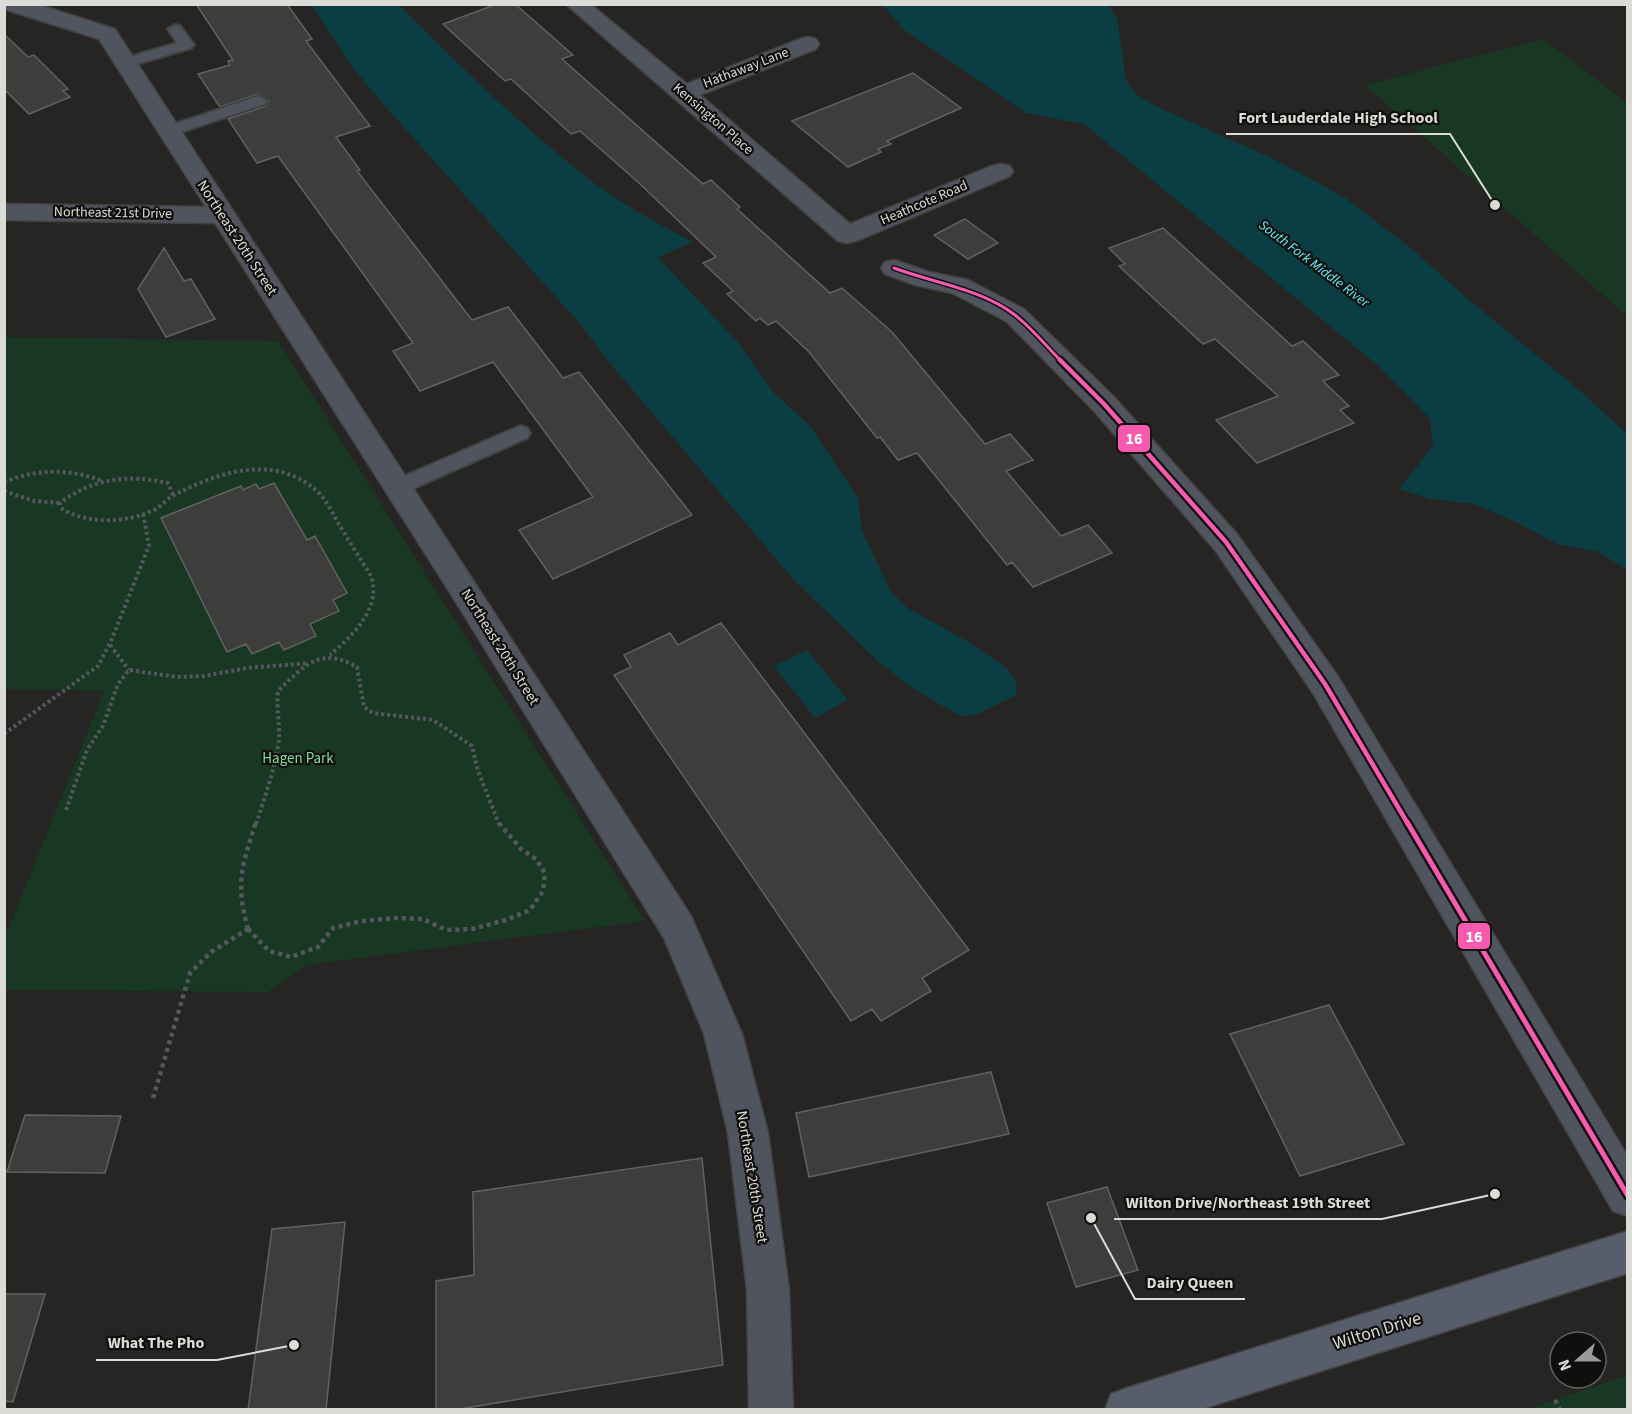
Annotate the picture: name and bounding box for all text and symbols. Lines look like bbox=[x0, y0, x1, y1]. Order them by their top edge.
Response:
street label: Hathaway Lane bbox=[700, 42, 792, 93]
street label: Kensington Place bbox=[668, 78, 758, 160]
callout: Fort Lauderdale High School bbox=[1226, 100, 1450, 134]
text: Fort Lauderdale High School bbox=[1238, 107, 1438, 129]
street label: Northeast 20th Street bbox=[192, 176, 282, 300]
street label: Heathcote Road bbox=[877, 176, 971, 230]
street label: Northeast 21st Drive bbox=[54, 202, 172, 224]
water label: South Fork Middle River bbox=[1254, 216, 1375, 313]
line badge: 16 bbox=[1117, 424, 1151, 453]
text: 16 bbox=[1126, 428, 1142, 450]
street label: Northeast 20th Street bbox=[456, 585, 544, 709]
park label: Hagen Park bbox=[262, 748, 334, 769]
line badge: 16 bbox=[1457, 922, 1491, 950]
text: 16 bbox=[1466, 926, 1482, 948]
street label: Northeast 20th Street bbox=[731, 1109, 773, 1245]
callout: Wilton Drive/Northeast 19th Street bbox=[1114, 1185, 1382, 1219]
text: Wilton Drive/Northeast 19th Street bbox=[1126, 1192, 1370, 1214]
callout: Dairy Queen bbox=[1135, 1265, 1245, 1299]
text: Dairy Queen bbox=[1147, 1272, 1233, 1294]
street label: Wilton Drive bbox=[1330, 1306, 1424, 1356]
callout: What The Pho bbox=[96, 1326, 217, 1360]
north arrow bbox=[1548, 1330, 1608, 1390]
text: What The Pho bbox=[108, 1332, 204, 1354]
text: N bbox=[1553, 1356, 1577, 1374]

